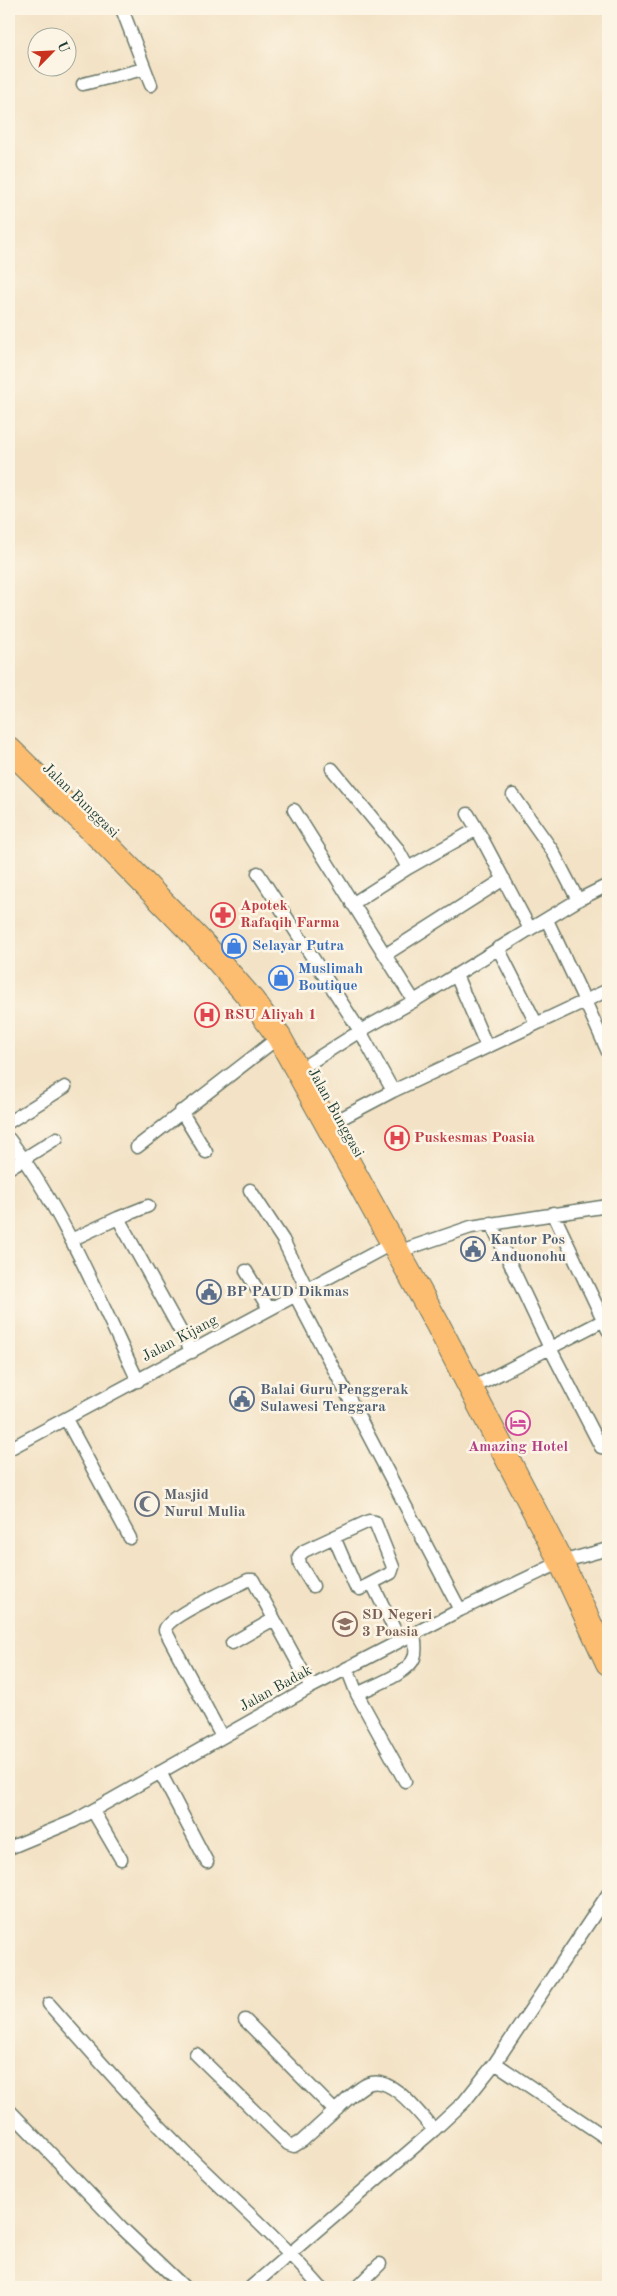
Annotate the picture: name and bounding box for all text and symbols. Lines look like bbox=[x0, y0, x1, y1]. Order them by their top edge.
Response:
north arrow bbox=[28, 28, 78, 78]
text: U bbox=[54, 39, 72, 55]
street label: Jalan Bunggasi bbox=[39, 761, 121, 841]
place label: Apotek Rafaqih Farma bbox=[240, 899, 340, 931]
pharmacy icon: Apotek Rafaqih Farma bbox=[210, 902, 236, 928]
shop icon: Selayar Putra bbox=[221, 933, 247, 959]
place label: Selayar Putra bbox=[252, 939, 345, 954]
place label: Muslimah Boutique bbox=[298, 962, 363, 994]
shop icon: Muslimah Boutique bbox=[268, 965, 294, 991]
hospital icon: RSU Aliyah 1 bbox=[194, 1002, 220, 1028]
place label: RSU Aliyah 1 bbox=[224, 1008, 317, 1023]
street label: Jalan Bunggasi bbox=[304, 1066, 366, 1160]
hospital icon: Puskesmas Poasia bbox=[384, 1125, 410, 1151]
place label: Puskesmas Poasia bbox=[414, 1131, 535, 1146]
place label: Kantor Pos Anduonohu bbox=[490, 1233, 566, 1265]
public building icon: Kantor Pos Anduonohu bbox=[460, 1236, 486, 1262]
public building icon: BP PAUD Dikmas bbox=[196, 1279, 222, 1305]
place label: BP PAUD Dikmas bbox=[226, 1285, 349, 1300]
street label: Jalan Kijang bbox=[140, 1313, 220, 1365]
place label: Balai Guru Penggerak Sulawesi Tenggara bbox=[260, 1383, 409, 1415]
public building icon: Balai Guru Penggerak Sulawesi Tenggara bbox=[229, 1386, 255, 1412]
hotel icon: Amazing Hotel bbox=[505, 1410, 531, 1436]
place label: Amazing Hotel bbox=[468, 1440, 568, 1455]
place label: Masjid Nurul Mulia bbox=[164, 1488, 246, 1520]
mosque icon: Masjid Nurul Mulia bbox=[134, 1491, 160, 1517]
place label: SD Negeri 3 Poasia bbox=[362, 1608, 432, 1640]
school or university icon: SD Negeri 3 Poasia bbox=[332, 1611, 358, 1637]
street label: Jalan Badak bbox=[237, 1663, 315, 1715]

